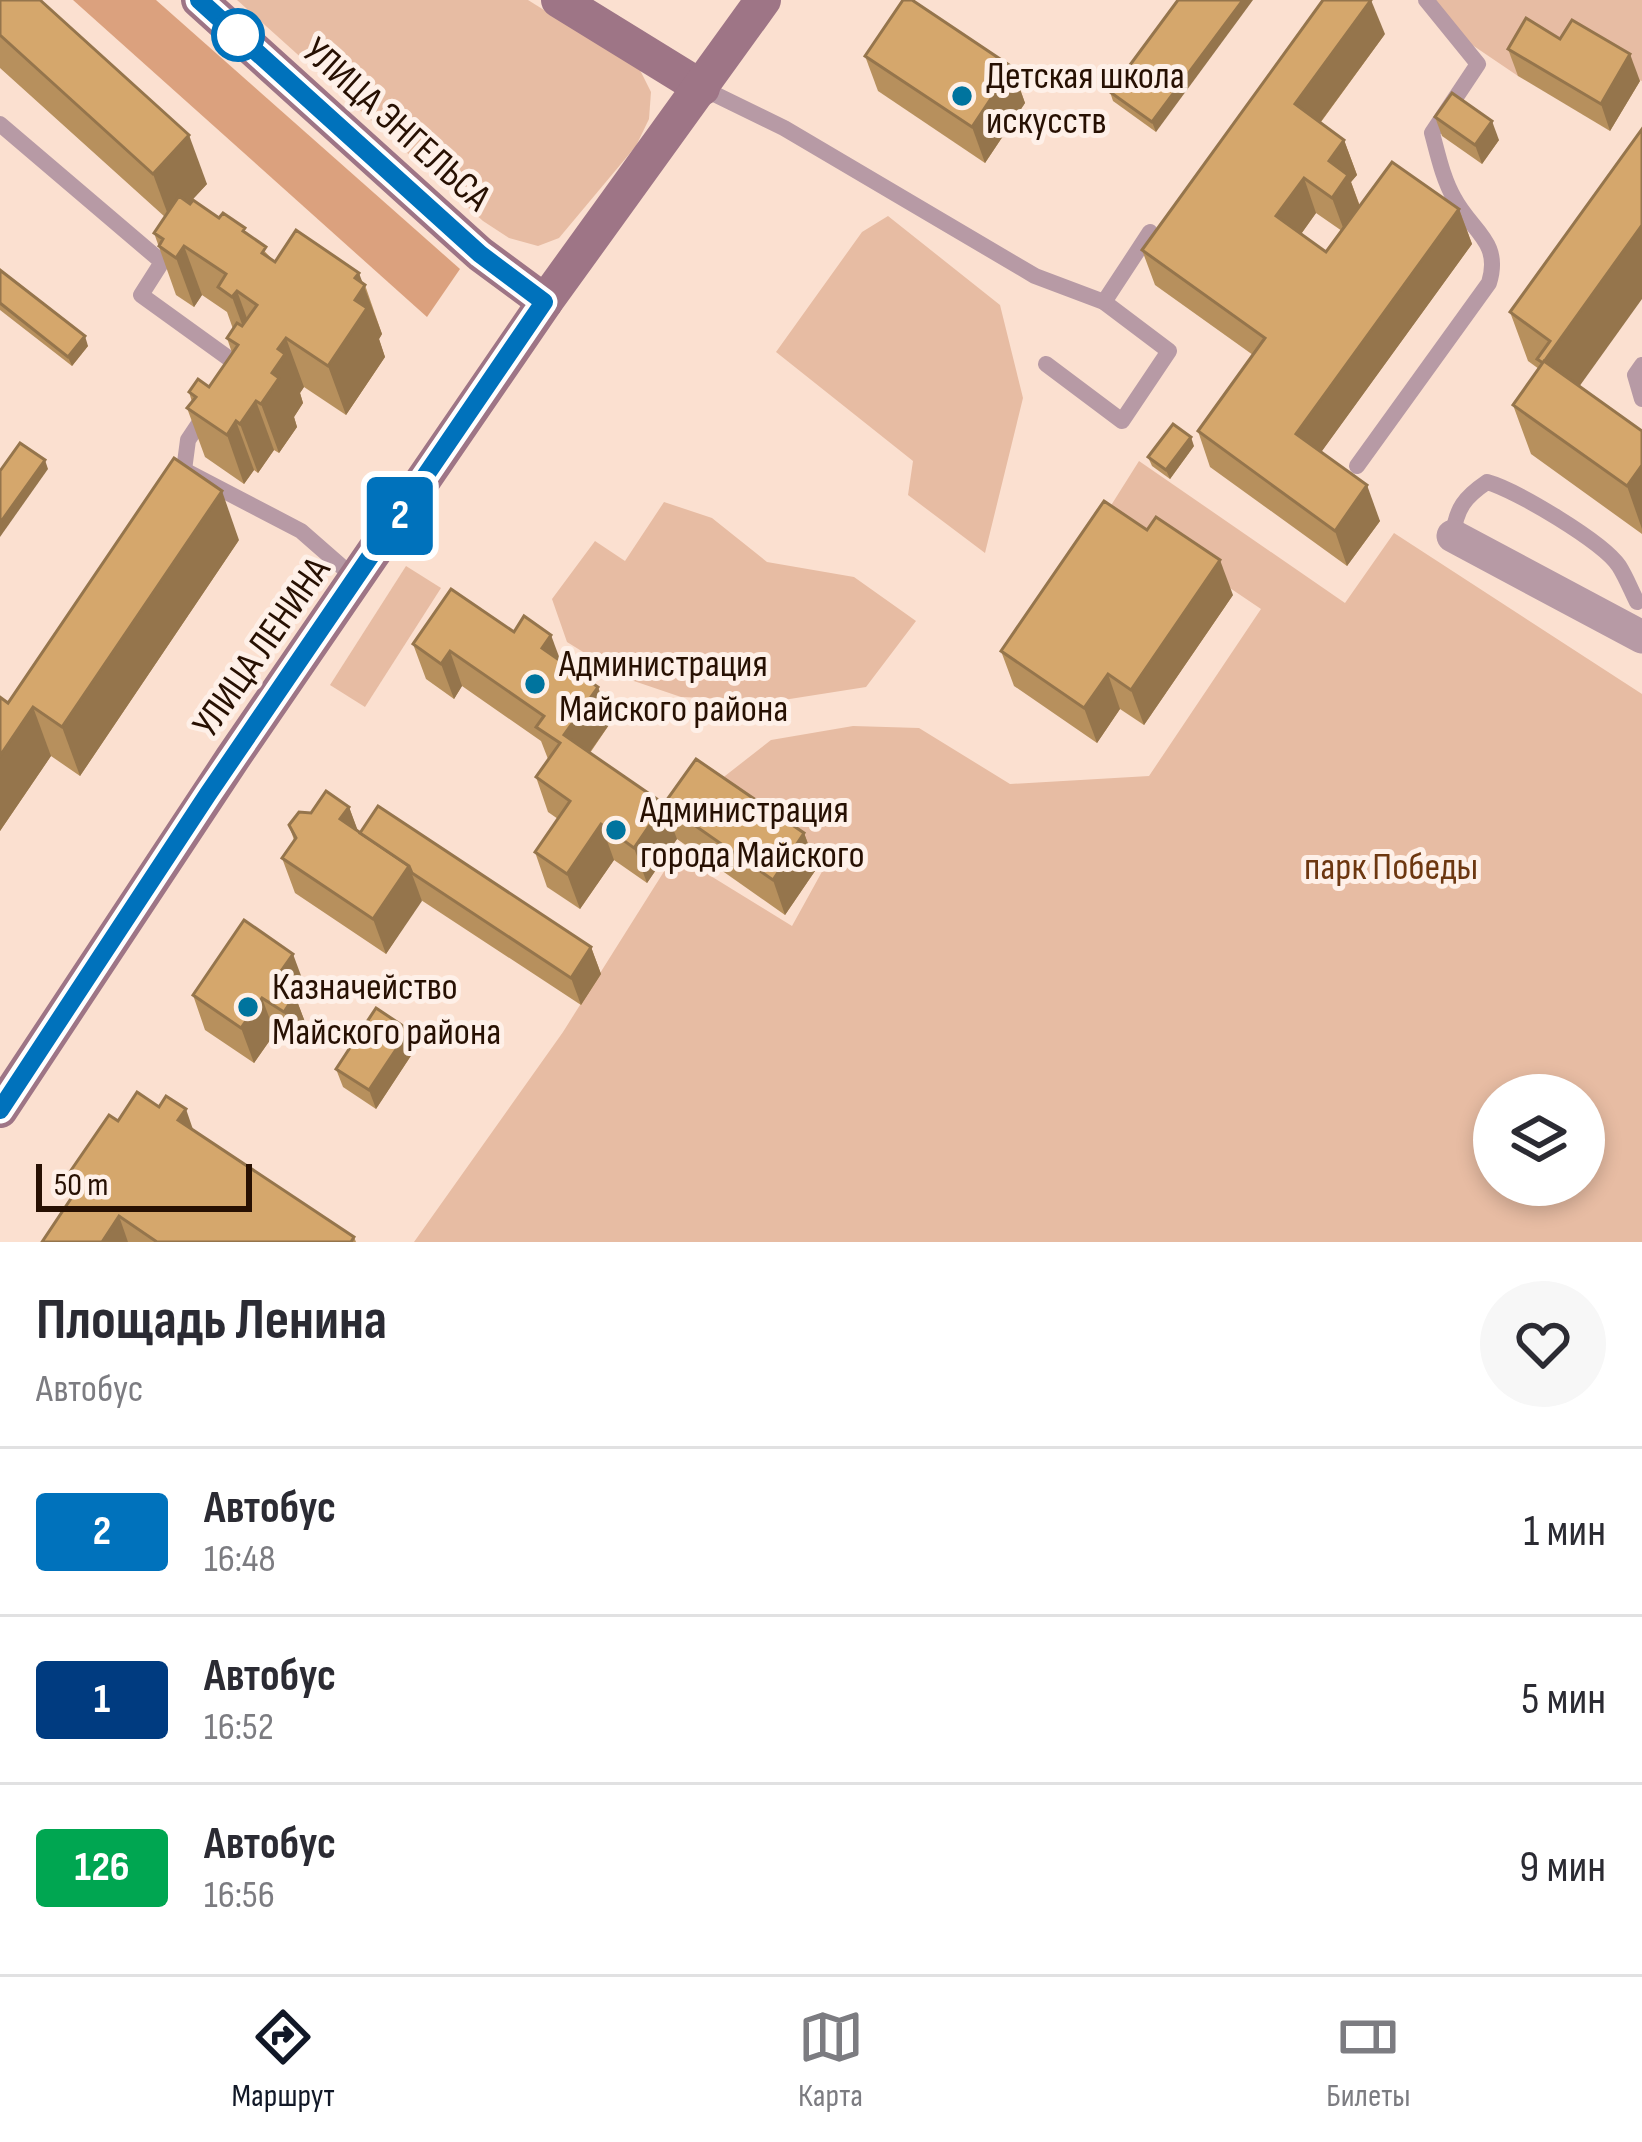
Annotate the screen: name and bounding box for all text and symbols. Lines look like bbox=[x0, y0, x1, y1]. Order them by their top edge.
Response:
unlabelled marker bbox=[213, 10, 263, 60]
street label: УЛИЦА ЭНГЕЛЬСА bbox=[293, 28, 500, 222]
place label: Детская школа искусств bbox=[986, 53, 1185, 145]
marker: Детская школа искусств bbox=[949, 83, 975, 109]
line badge: 2 bbox=[361, 477, 439, 555]
text: 2 bbox=[391, 490, 409, 541]
street label: УЛИЦА ЛЕНИНА bbox=[183, 548, 341, 746]
place label: Администрация Майского района bbox=[558, 641, 788, 733]
marker: Администрация Майского района bbox=[522, 671, 548, 697]
place label: Администрация города Майского bbox=[639, 787, 865, 879]
marker: Администрация города Майского bbox=[603, 817, 629, 843]
park label: парк Победы bbox=[1304, 844, 1478, 891]
place label: Казначейство Майского района bbox=[272, 964, 501, 1056]
marker: Казначейство Майского района bbox=[235, 994, 261, 1020]
map controls bbox=[1473, 1074, 1605, 1206]
button: layers bbox=[1473, 1074, 1605, 1206]
scale bar bbox=[36, 1158, 252, 1211]
text: 50 m bbox=[54, 1165, 108, 1205]
button: heart bbox=[1480, 1281, 1606, 1407]
text: Площадь Ленина bbox=[36, 1287, 387, 1355]
text: Автобус bbox=[36, 1366, 143, 1413]
text: Автобус bbox=[204, 1481, 336, 1536]
text: 1 мин bbox=[1524, 1504, 1606, 1559]
text: 2 bbox=[93, 1506, 111, 1557]
text: 16:48 bbox=[204, 1536, 276, 1583]
text: Автобус bbox=[204, 1649, 336, 1704]
text: 5 мин bbox=[1521, 1672, 1606, 1727]
text: 1 bbox=[94, 1674, 110, 1725]
text: 16:52 bbox=[204, 1704, 274, 1751]
text: Автобус bbox=[204, 1817, 336, 1872]
text: 9 мин bbox=[1519, 1840, 1606, 1895]
text: 126 bbox=[74, 1842, 130, 1893]
text: 16:56 bbox=[204, 1872, 275, 1919]
tab: Маршрут bbox=[231, 2004, 335, 2116]
tab: Карта bbox=[798, 2004, 864, 2116]
tab: Билеты bbox=[1326, 2004, 1411, 2116]

